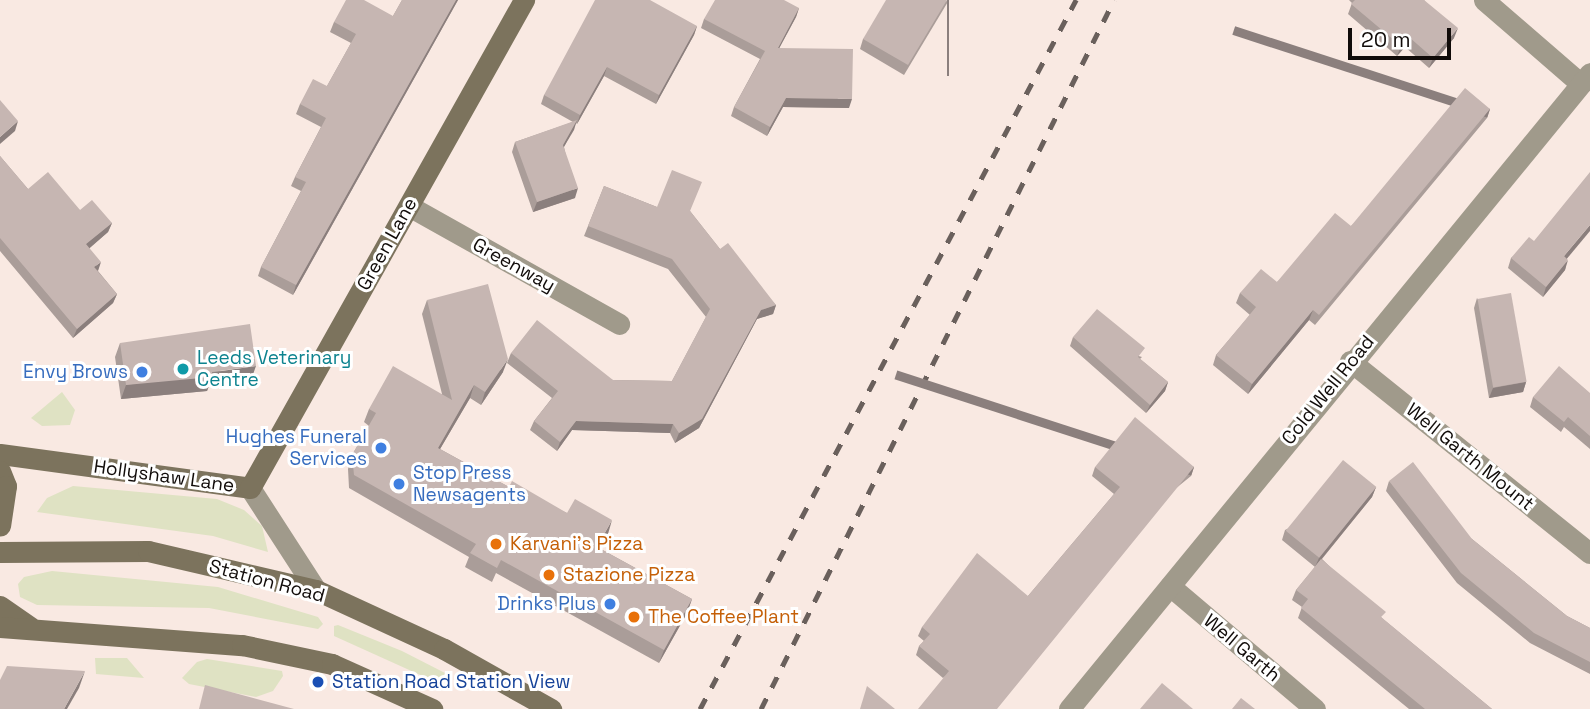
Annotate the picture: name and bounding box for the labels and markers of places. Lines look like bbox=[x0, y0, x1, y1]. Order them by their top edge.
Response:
place label: Leeds Veterinary Centre bbox=[197, 347, 352, 391]
place label: Envy Brows bbox=[23, 361, 128, 383]
marker: Leeds Veterinary Centre bbox=[175, 361, 191, 377]
marker: Envy Brows bbox=[134, 364, 150, 380]
place label: Hughes Funeral Services bbox=[226, 426, 367, 470]
marker: Hughes Funeral Services bbox=[373, 440, 389, 456]
place label: Stop Press Newsagents bbox=[413, 462, 526, 506]
marker: Stop Press Newsagents bbox=[391, 476, 407, 492]
place label: Karvani's Pizza bbox=[510, 533, 643, 555]
marker: Karvani's Pizza bbox=[488, 536, 504, 552]
place label: Stazione Pizza bbox=[563, 564, 695, 586]
marker: Stazione Pizza bbox=[541, 567, 557, 583]
place label: Drinks Plus bbox=[497, 593, 596, 615]
marker: Drinks Plus bbox=[602, 596, 618, 612]
place label: The Coffee Plant bbox=[648, 606, 799, 628]
marker: The Coffee Plant bbox=[626, 609, 642, 625]
place label: Station Road Station View bbox=[332, 671, 571, 693]
marker: Station Road Station View bbox=[310, 674, 326, 690]

